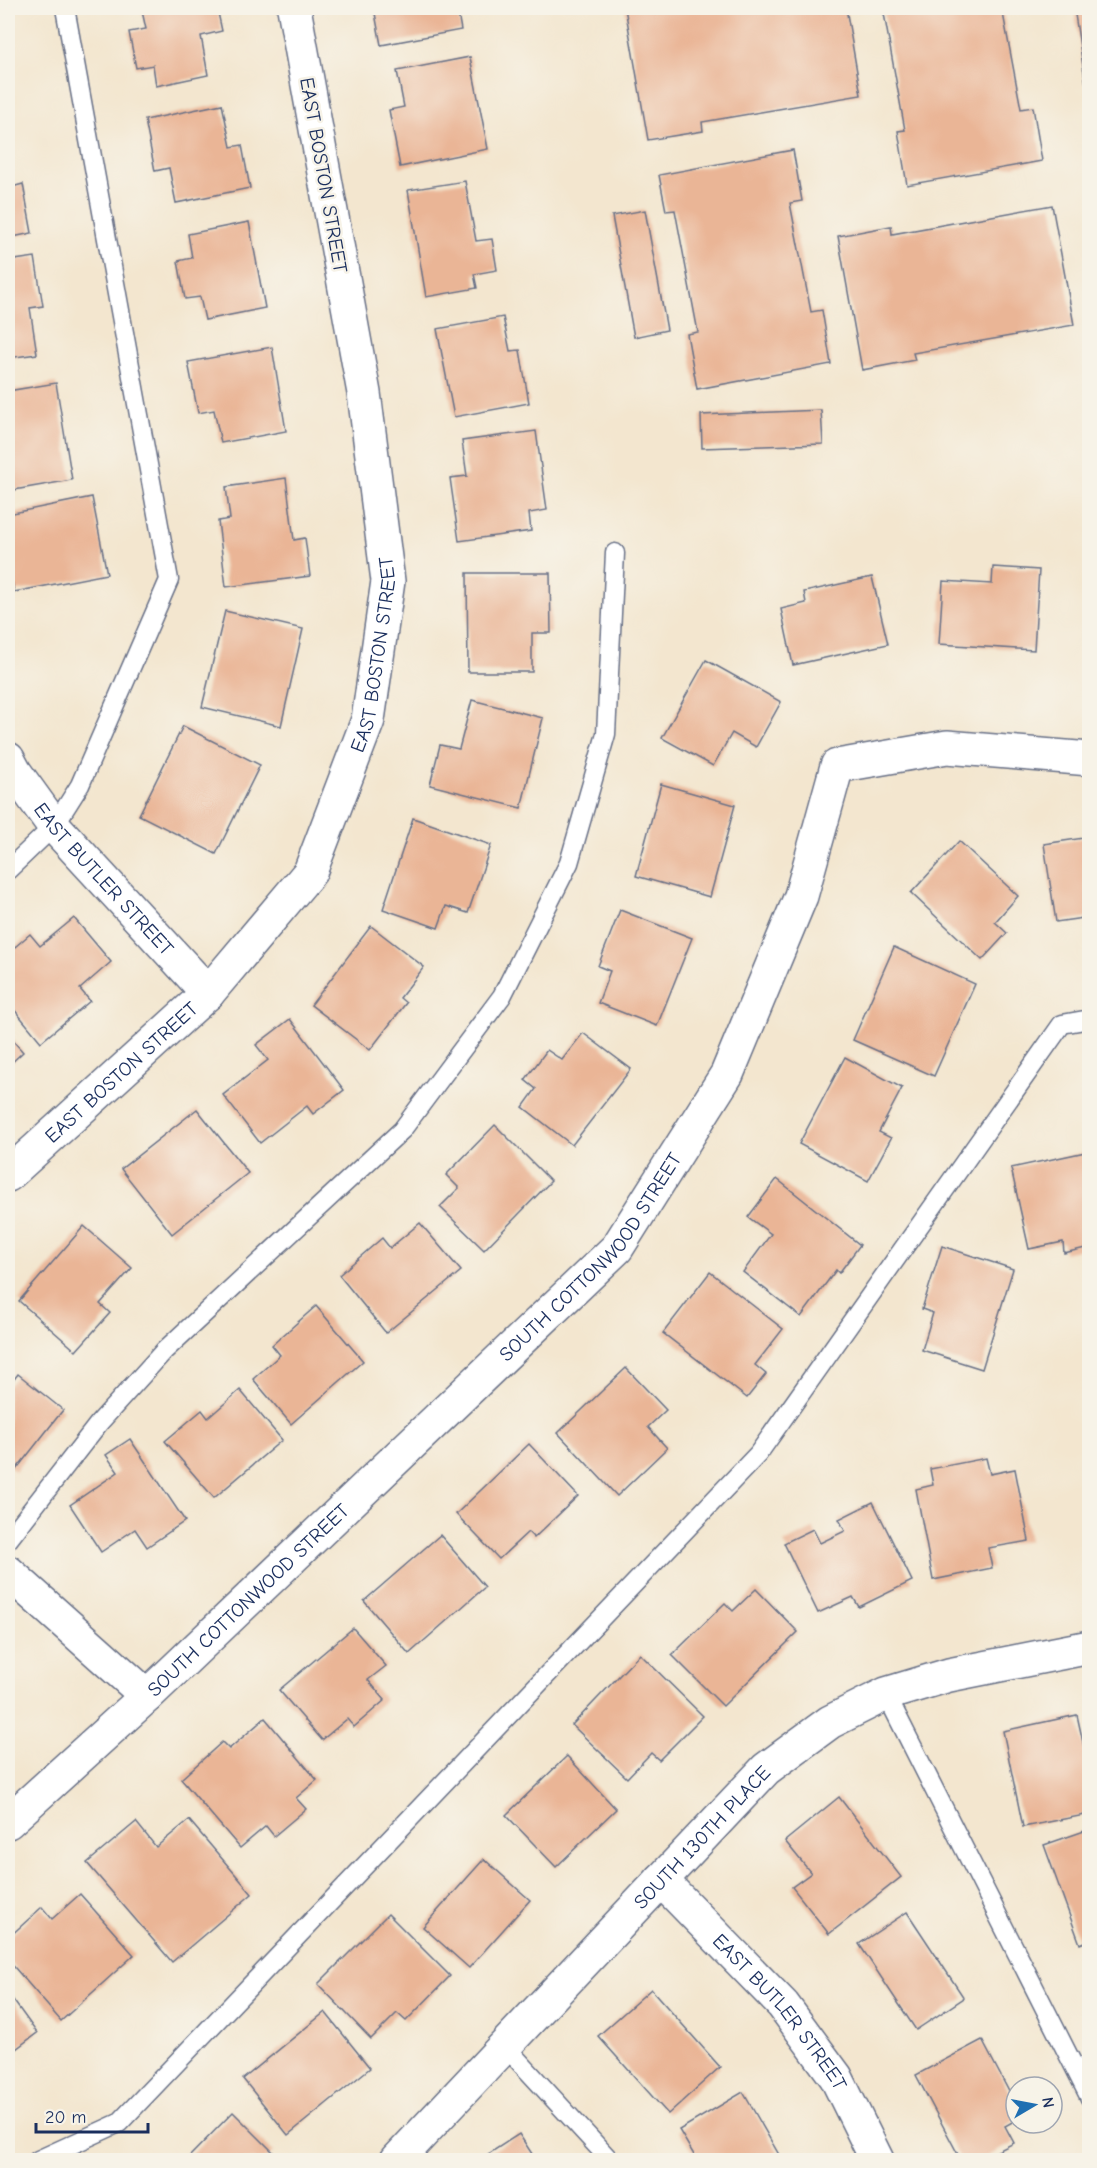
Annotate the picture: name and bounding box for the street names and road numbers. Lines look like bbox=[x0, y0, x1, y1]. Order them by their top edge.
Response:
street label: EAST BOSTON STREET bbox=[295, 76, 352, 275]
street label: EAST BOSTON STREET bbox=[346, 555, 400, 756]
street label: EAST BUTLER STREET bbox=[29, 798, 179, 960]
street label: EAST BOSTON STREET bbox=[40, 997, 203, 1148]
street label: SOUTH COTTONWOOD STREET bbox=[495, 1148, 687, 1366]
street label: SOUTH COTTONWOOD STREET bbox=[143, 1499, 354, 1701]
street label: SOUTH 130TH PLACE bbox=[629, 1761, 775, 1914]
street label: EAST BUTLER STREET bbox=[708, 1929, 852, 2094]

